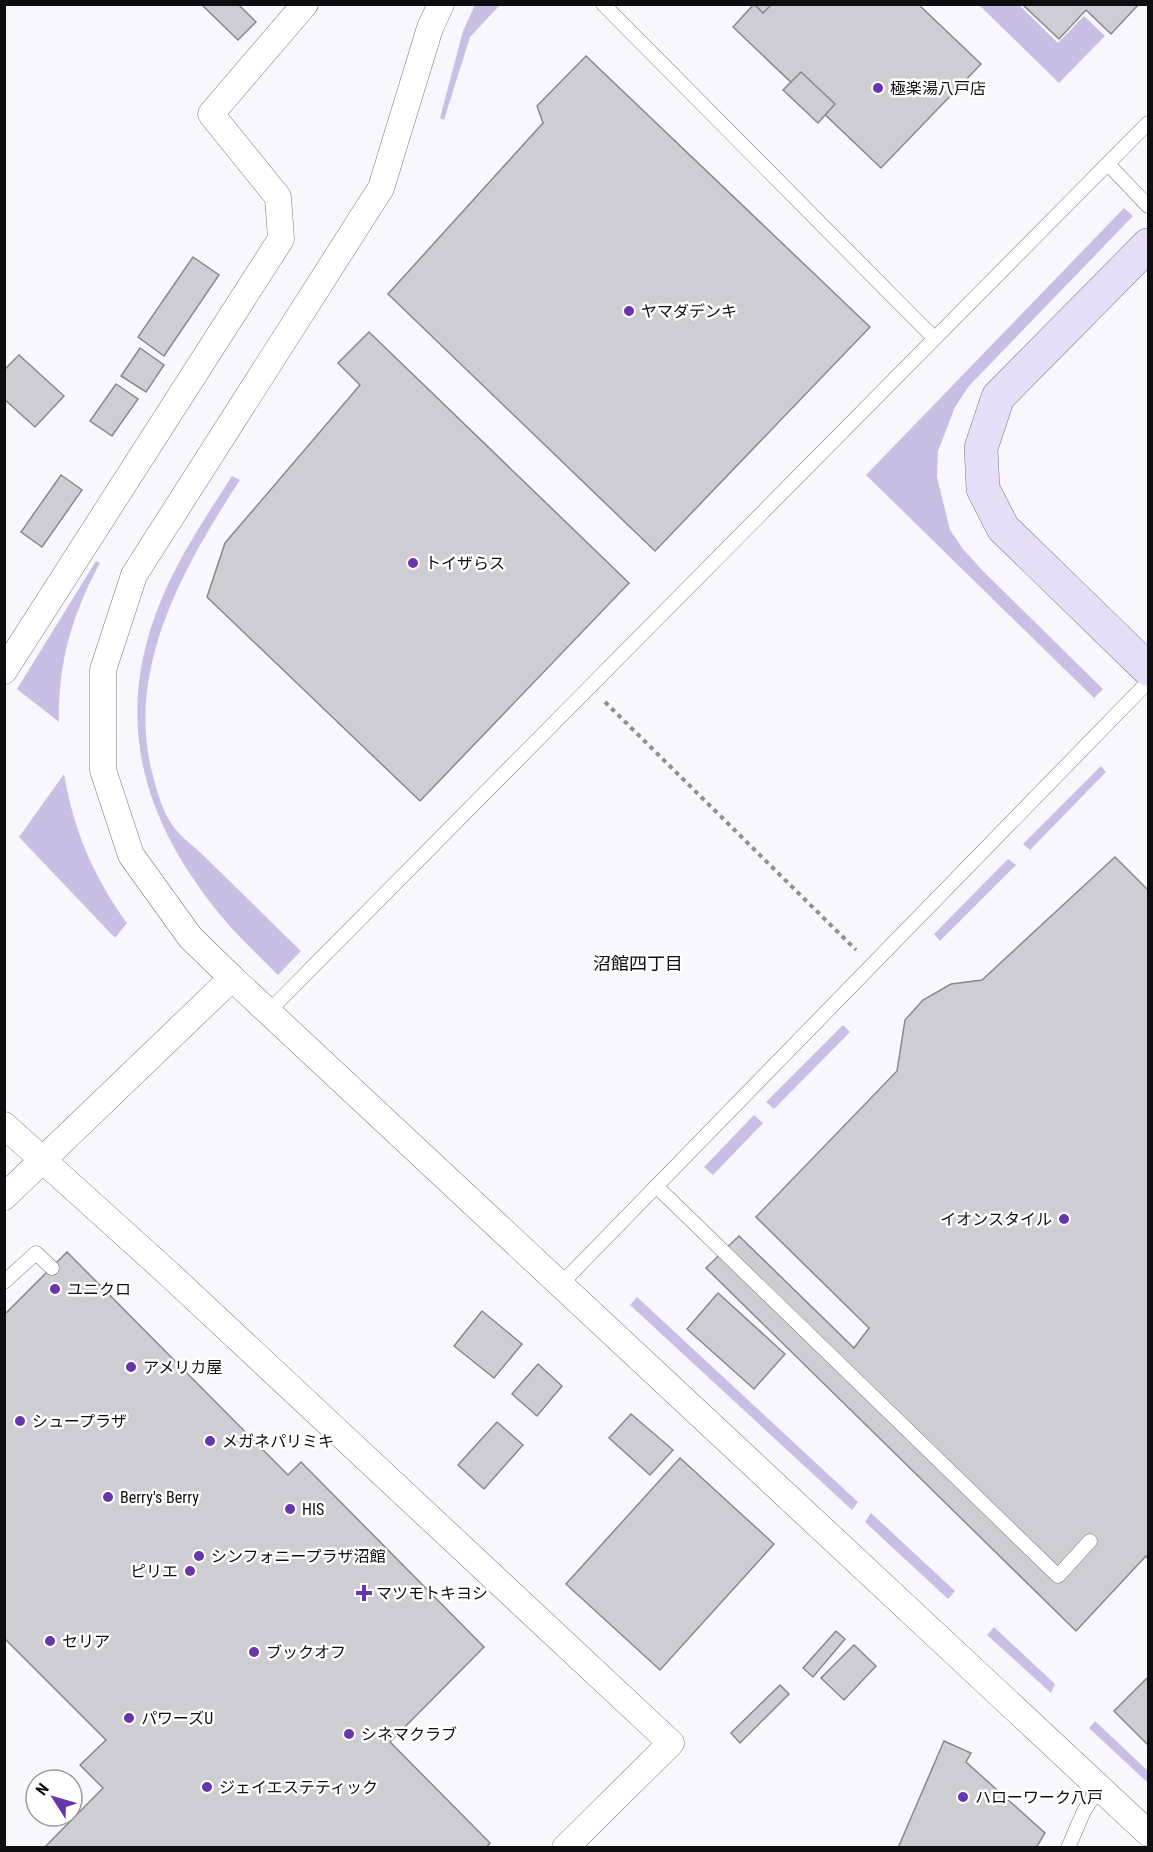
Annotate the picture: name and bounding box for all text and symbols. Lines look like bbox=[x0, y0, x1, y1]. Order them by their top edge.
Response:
place label: 極楽湯八戸店 bbox=[890, 79, 986, 98]
marker: 極楽湯八戸店 bbox=[871, 81, 885, 95]
place label: ヤマダデンキ bbox=[641, 302, 737, 321]
marker: ヤマダデンキ bbox=[622, 304, 636, 318]
place label: トイザらス bbox=[425, 554, 505, 573]
marker: トイザらス bbox=[406, 556, 420, 570]
district label: 沼館四丁目 bbox=[593, 953, 683, 974]
place label: イオンスタイル bbox=[940, 1210, 1052, 1229]
marker: イオンスタイル bbox=[1057, 1212, 1071, 1226]
place label: ユニクロ bbox=[67, 1280, 131, 1299]
marker: ユニクロ bbox=[48, 1282, 62, 1296]
place label: アメリカ屋 bbox=[143, 1358, 222, 1377]
marker: アメリカ屋 bbox=[124, 1360, 138, 1374]
place label: シュープラザ bbox=[32, 1412, 127, 1431]
marker: シュープラザ bbox=[13, 1414, 27, 1428]
place label: メガネパリミキ bbox=[222, 1432, 334, 1451]
marker: メガネパリミキ bbox=[203, 1434, 217, 1448]
place label: Berry's Berry bbox=[120, 1488, 199, 1507]
marker: Berry's Berry bbox=[101, 1490, 115, 1504]
place label: HIS bbox=[302, 1500, 324, 1519]
marker: HIS bbox=[283, 1502, 297, 1516]
place label: シンフォニープラザ沼館 bbox=[211, 1547, 386, 1566]
marker: シンフォニープラザ沼館 bbox=[192, 1549, 206, 1563]
place label: ピリエ bbox=[130, 1562, 178, 1581]
marker: ピリエ bbox=[183, 1564, 197, 1578]
place label: マツモトキヨシ bbox=[376, 1584, 488, 1603]
marker: マツモトキヨシ bbox=[357, 1586, 371, 1600]
place label: セリア bbox=[62, 1632, 110, 1651]
marker: セリア bbox=[43, 1634, 57, 1648]
place label: ブックオフ bbox=[266, 1643, 346, 1662]
marker: ブックオフ bbox=[247, 1645, 261, 1659]
place label: パワーズU bbox=[141, 1709, 213, 1728]
marker: パワーズU bbox=[122, 1711, 136, 1725]
place label: シネマクラブ bbox=[361, 1725, 457, 1744]
marker: シネマクラブ bbox=[342, 1727, 356, 1741]
north arrow bbox=[24, 1768, 84, 1828]
place label: ジェイエステティック bbox=[219, 1778, 378, 1797]
text: N bbox=[32, 1780, 53, 1799]
marker: ジェイエステティック bbox=[200, 1780, 214, 1794]
place label: ハローワーク八戸 bbox=[975, 1788, 1103, 1807]
marker: ハローワーク八戸 bbox=[956, 1790, 970, 1804]

